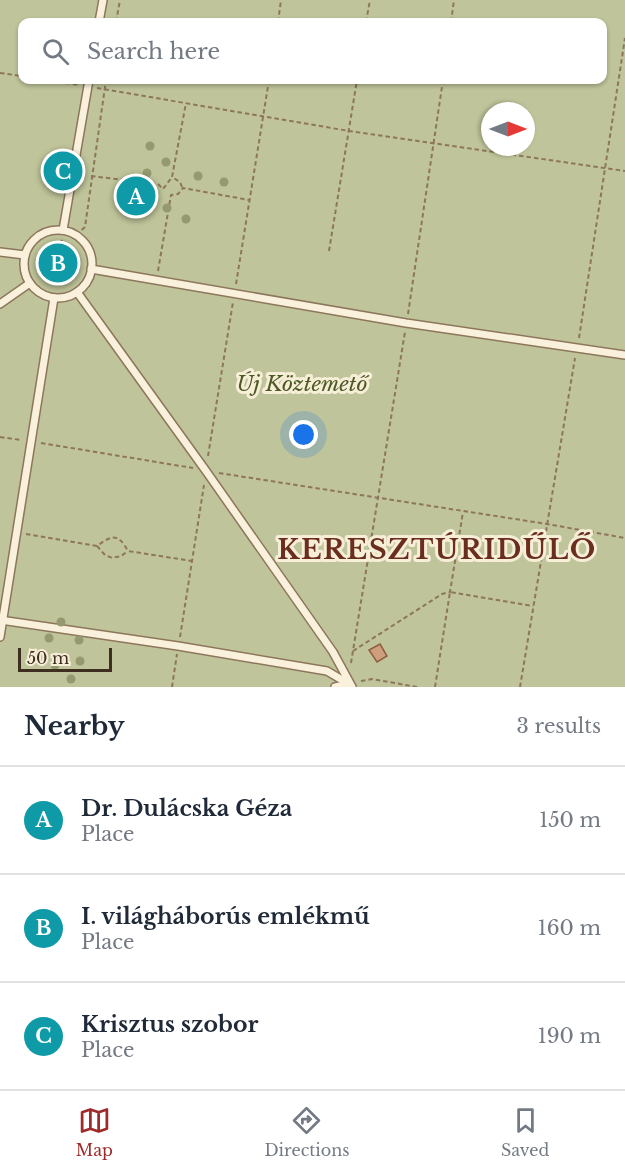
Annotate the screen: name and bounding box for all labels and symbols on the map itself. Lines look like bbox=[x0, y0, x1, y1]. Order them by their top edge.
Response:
north arrow bbox=[481, 102, 535, 156]
pin: C bbox=[44, 148, 82, 194]
pin: A bbox=[116, 174, 156, 218]
pin: B bbox=[38, 240, 78, 286]
park label: Új Köztemető bbox=[236, 371, 370, 397]
your location bbox=[289, 420, 318, 449]
district label: KERESZTÚRIDŰLŐ bbox=[277, 532, 597, 566]
scale bar bbox=[18, 645, 112, 672]

